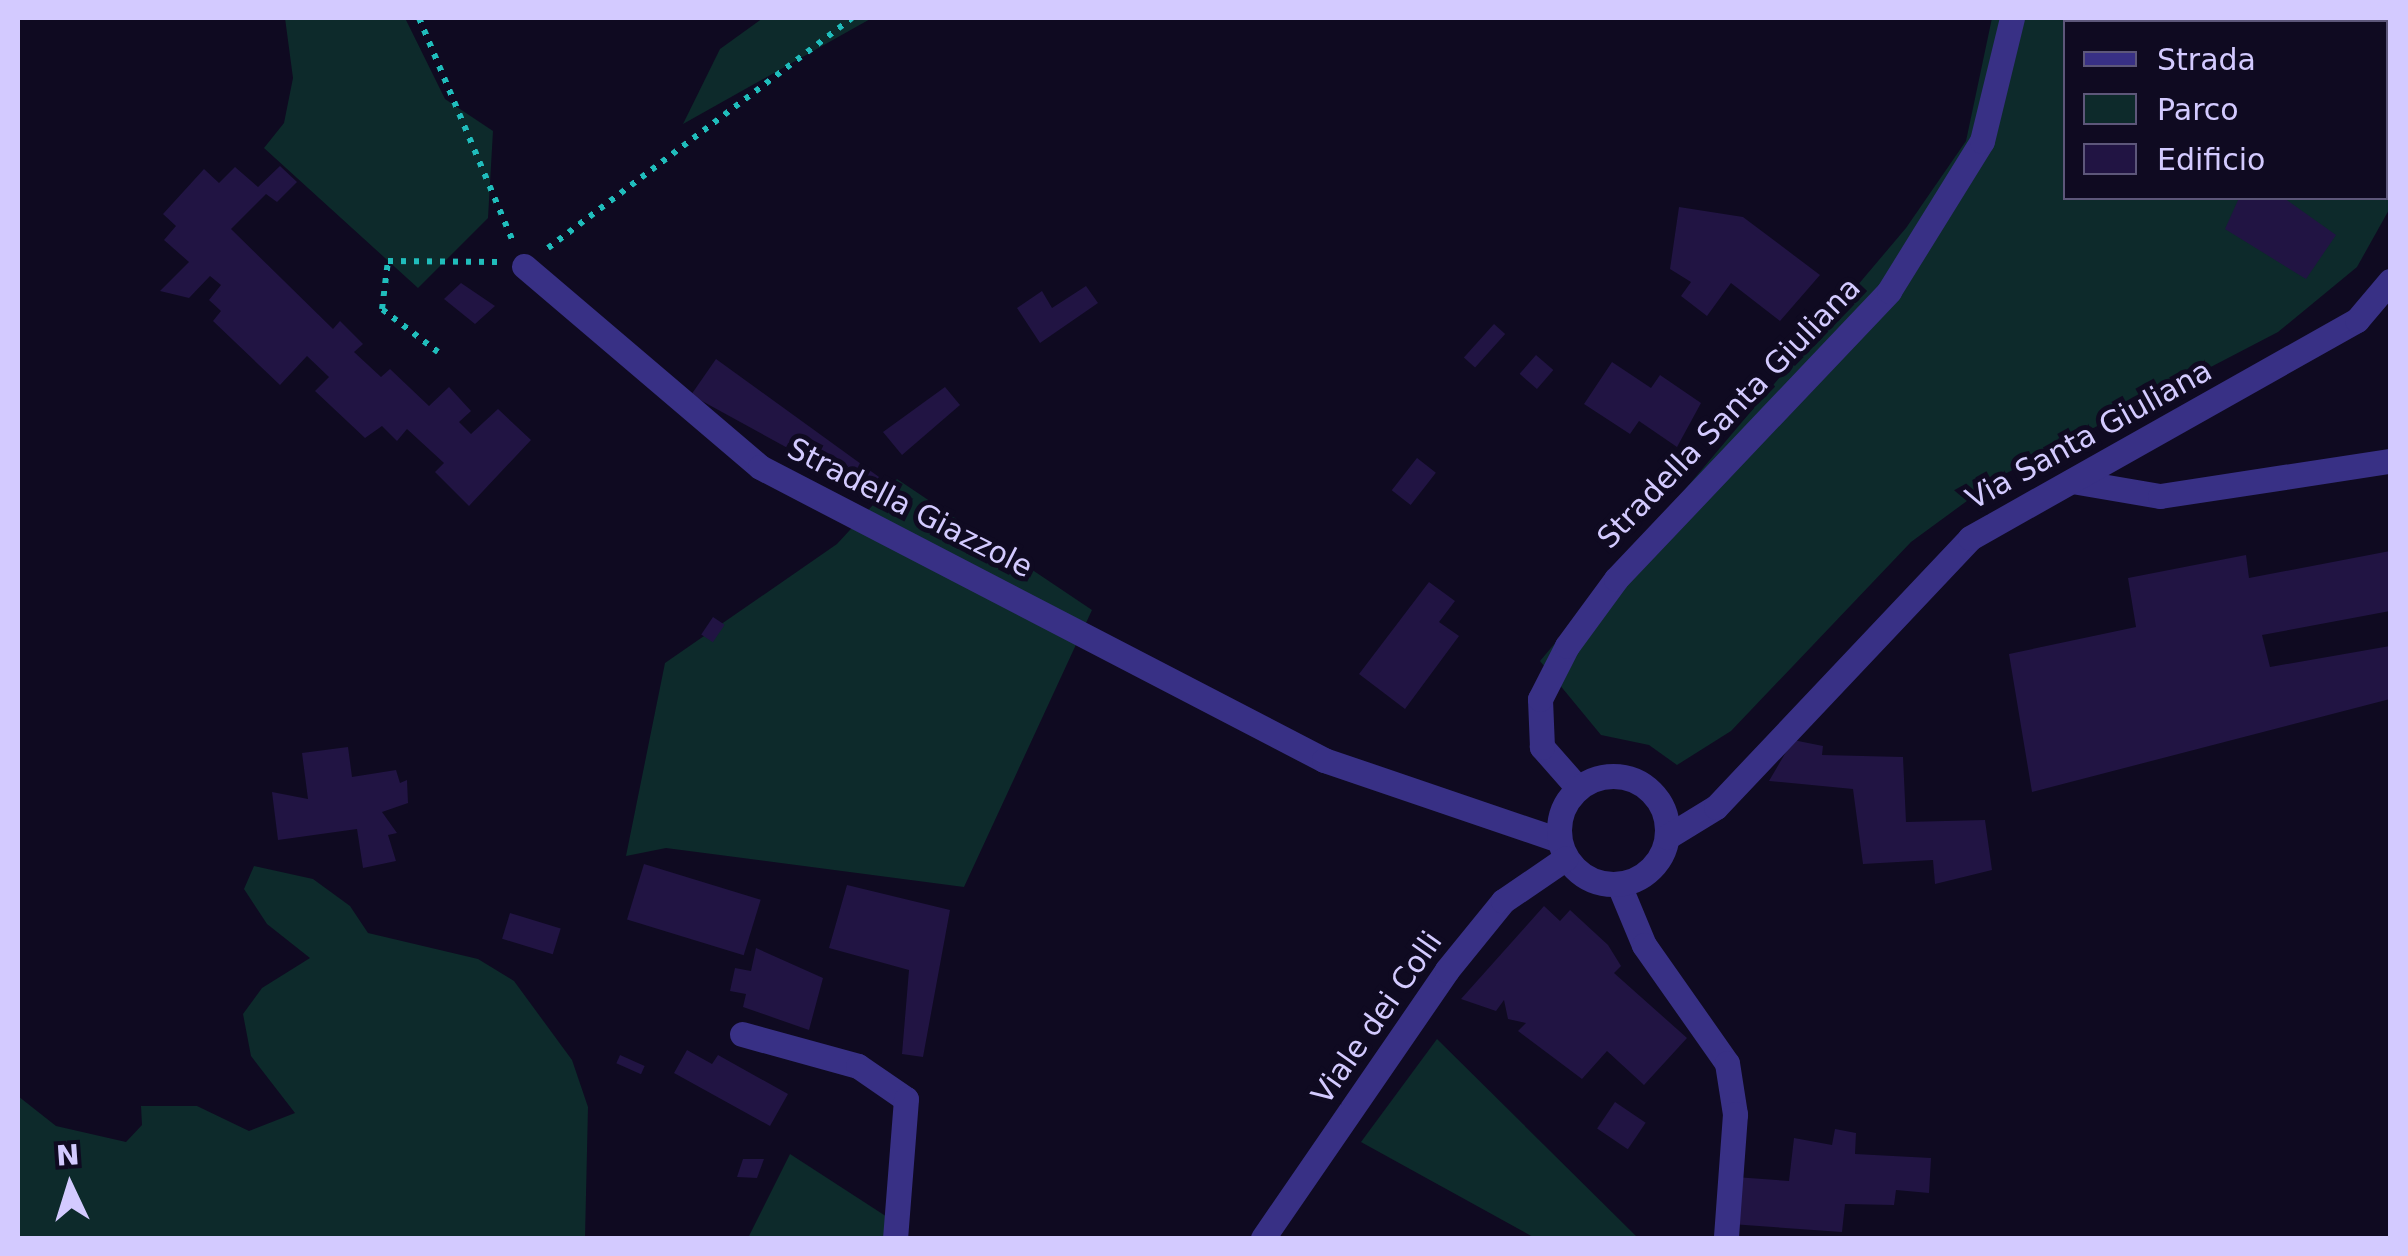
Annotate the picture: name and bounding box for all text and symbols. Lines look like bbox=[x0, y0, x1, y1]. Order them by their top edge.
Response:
legend bbox=[2063, 20, 2388, 200]
text: Strada bbox=[2157, 42, 2256, 77]
text: Parco bbox=[2157, 92, 2239, 127]
text: Edificio bbox=[2157, 142, 2265, 177]
street label: Stradella Santa Giuliana bbox=[1590, 270, 1868, 556]
street label: Via Santa Giuliana bbox=[1960, 353, 2218, 517]
street label: Stradella Giazzole bbox=[781, 431, 1039, 585]
street label: Viale dei Colli bbox=[1304, 925, 1450, 1111]
north arrow bbox=[20, 1136, 120, 1236]
text: N bbox=[55, 1138, 81, 1173]

